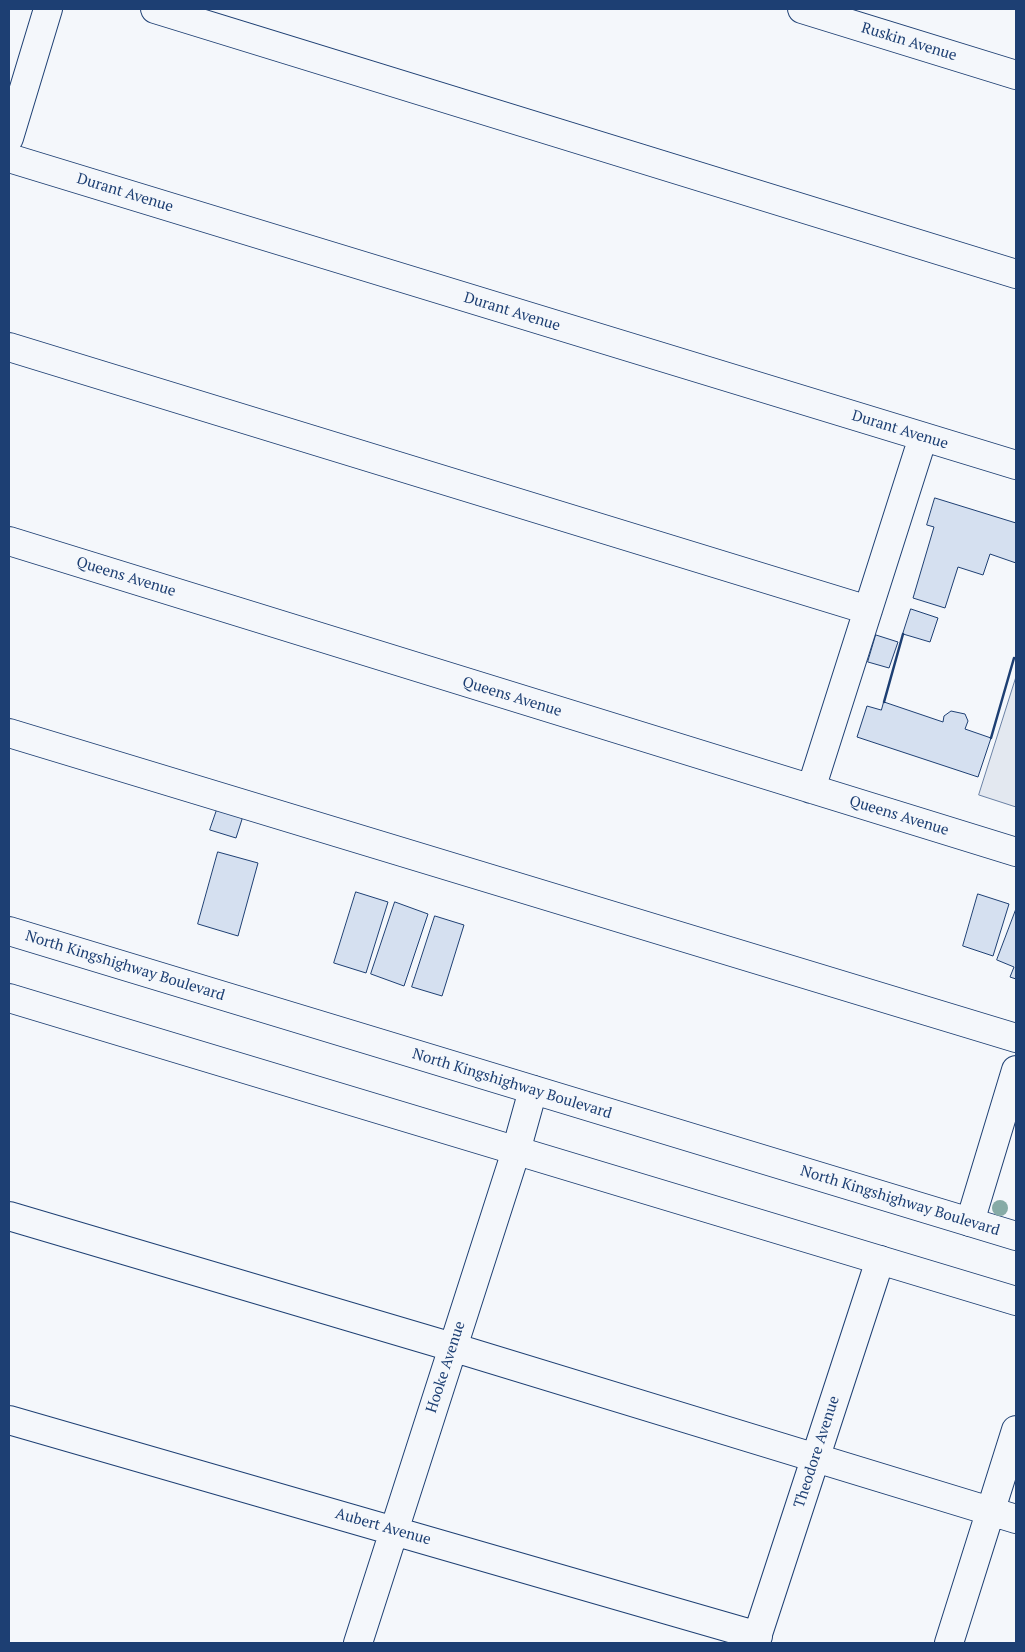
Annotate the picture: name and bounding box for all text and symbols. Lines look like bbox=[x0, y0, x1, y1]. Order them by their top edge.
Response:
street label: Ruskin Avenue bbox=[859, 19, 959, 65]
street label: Durant Avenue bbox=[75, 170, 175, 216]
street label: Durant Avenue bbox=[462, 289, 562, 335]
street label: Durant Avenue bbox=[850, 407, 950, 453]
street label: Queens Avenue bbox=[74, 553, 178, 601]
street label: Queens Avenue bbox=[460, 673, 564, 721]
street label: Queens Avenue bbox=[847, 792, 951, 840]
street label: North Kingshighway Boulevard bbox=[23, 927, 227, 1005]
street label: North Kingshighway Boulevard bbox=[410, 1045, 614, 1123]
street label: North Kingshighway Boulevard bbox=[798, 1162, 1002, 1240]
street label: Hooke Avenue bbox=[423, 1319, 469, 1415]
street label: Theodore Avenue bbox=[790, 1394, 844, 1510]
street label: Aubert Avenue bbox=[333, 1505, 433, 1549]

